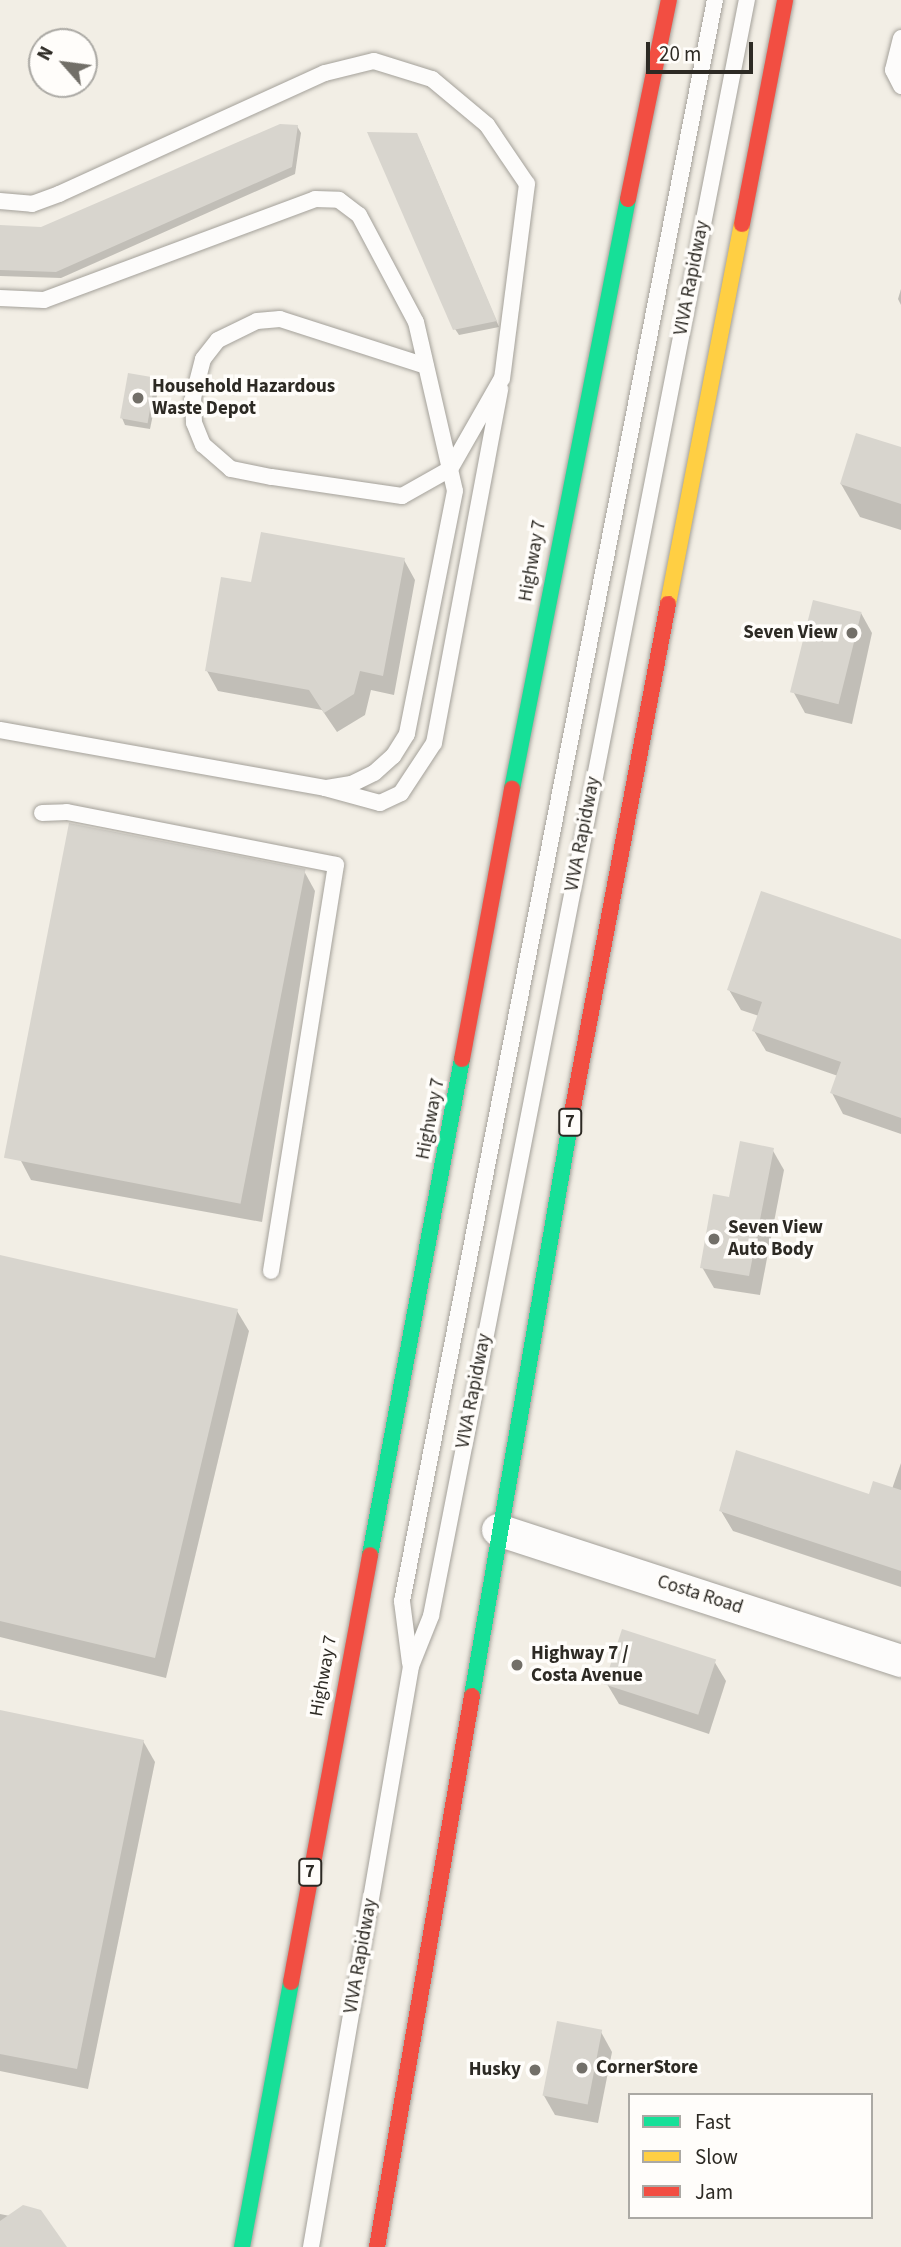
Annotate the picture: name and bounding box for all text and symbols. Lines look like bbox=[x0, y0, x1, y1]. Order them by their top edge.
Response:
north arrow bbox=[28, 28, 98, 98]
scale bar bbox=[649, 28, 756, 72]
text: 20 m bbox=[659, 39, 701, 69]
text: N bbox=[31, 42, 61, 66]
street label: VIVA Rapidway bbox=[670, 219, 714, 337]
place label: Household Hazardous Waste Depot bbox=[152, 376, 335, 420]
marker: Household Hazardous Waste Depot bbox=[130, 390, 146, 406]
street label: Highway 7 bbox=[515, 519, 551, 603]
place label: Seven View bbox=[743, 622, 838, 644]
marker: Seven View bbox=[844, 625, 860, 641]
street label: VIVA Rapidway bbox=[561, 775, 605, 893]
street label: Highway 7 bbox=[412, 1077, 450, 1161]
road number: 7 bbox=[558, 1107, 582, 1136]
place label: Seven View Auto Body bbox=[728, 1217, 823, 1261]
marker: Seven View Auto Body bbox=[706, 1231, 722, 1247]
street label: VIVA Rapidway bbox=[452, 1332, 496, 1450]
street label: Costa Road bbox=[654, 1570, 746, 1620]
street label: Highway 7 bbox=[306, 1634, 342, 1718]
place label: Highway 7 / Costa Avenue bbox=[531, 1643, 643, 1687]
marker: Highway 7 / Costa Avenue bbox=[509, 1657, 525, 1673]
road number: 7 bbox=[298, 1858, 322, 1886]
street label: VIVA Rapidway bbox=[340, 1897, 382, 2015]
place label: CornerStore bbox=[596, 2057, 698, 2079]
place label: Husky bbox=[469, 2059, 521, 2081]
marker: CornerStore bbox=[574, 2060, 590, 2076]
marker: Husky bbox=[527, 2062, 543, 2078]
legend bbox=[628, 2093, 873, 2219]
text: Fast bbox=[695, 2107, 731, 2137]
text: Slow bbox=[695, 2142, 738, 2172]
text: Jam bbox=[695, 2177, 733, 2207]

